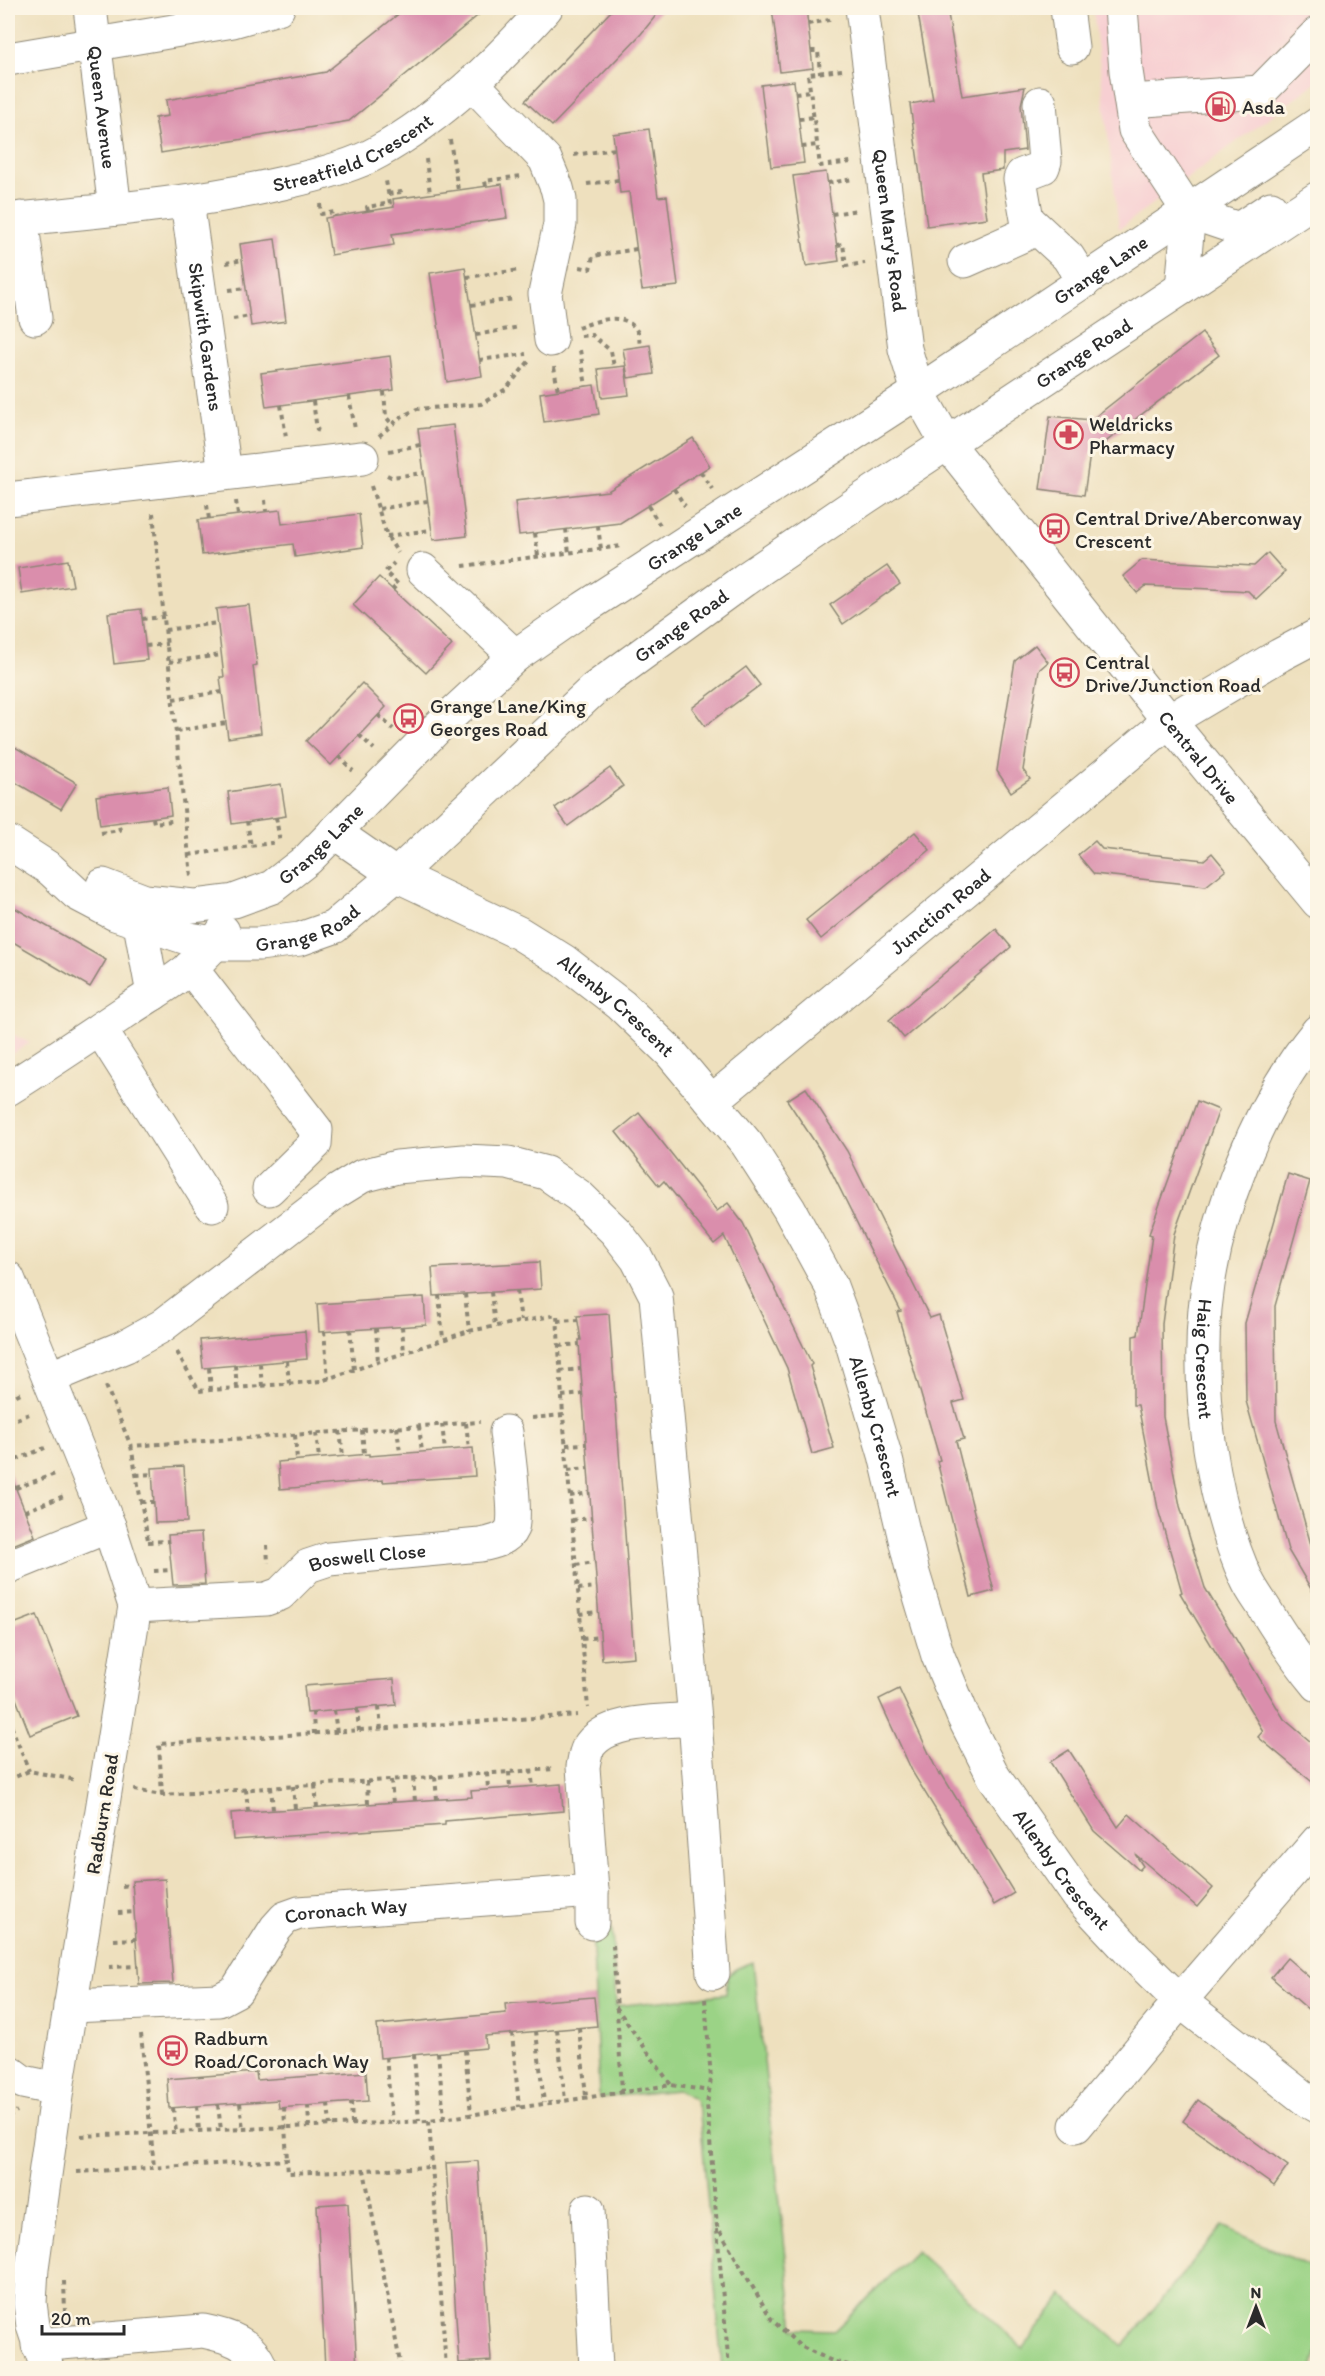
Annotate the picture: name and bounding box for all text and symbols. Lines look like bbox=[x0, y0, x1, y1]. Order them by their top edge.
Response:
street label: Queen Avenue bbox=[83, 44, 122, 170]
fuel station icon: Asda bbox=[1205, 91, 1237, 123]
place label: Asda bbox=[1242, 95, 1285, 119]
street label: Streatfield Crescent bbox=[270, 108, 438, 197]
street label: Queen Mary's Road bbox=[868, 147, 912, 313]
street label: Grange Lane bbox=[1049, 230, 1152, 310]
street label: Skipwith Gardens bbox=[184, 261, 228, 413]
street label: Grange Road bbox=[1031, 312, 1136, 394]
place label: Weldricks Pharmacy bbox=[1089, 412, 1175, 459]
pharmacy icon: Weldricks Pharmacy bbox=[1052, 419, 1084, 451]
street label: Grange Lane bbox=[642, 497, 746, 576]
place label: Central Drive/Aberconway Crescent bbox=[1075, 506, 1302, 553]
bus stop icon: Central Drive/Aberconway Crescent bbox=[1038, 513, 1070, 545]
street label: Grange Road bbox=[629, 583, 733, 668]
place label: Central Drive/Junction Road bbox=[1085, 650, 1261, 697]
bus stop icon: Central Drive/Junction Road bbox=[1048, 657, 1080, 689]
place label: Grange Lane/King Georges Road bbox=[430, 694, 587, 741]
bus stop icon: Grange Lane/King Georges Road bbox=[393, 702, 425, 734]
street label: Central Drive bbox=[1153, 706, 1244, 809]
street label: Grange Lane bbox=[273, 798, 368, 890]
street label: Junction Road bbox=[886, 863, 995, 960]
street label: Grange Road bbox=[254, 899, 365, 956]
street label: Allenby Crescent bbox=[553, 949, 680, 1062]
street label: Haig Crescent bbox=[1191, 1298, 1218, 1420]
street label: Allenby Crescent bbox=[844, 1353, 907, 1500]
street label: Boswell Close bbox=[305, 1538, 427, 1577]
street label: Radburn Road bbox=[81, 1752, 123, 1876]
street label: Allenby Crescent bbox=[1008, 1804, 1115, 1935]
street label: Coronach Way bbox=[281, 1893, 408, 1929]
place label: Radburn Road/Coronach Way bbox=[194, 2026, 369, 2073]
bus stop icon: Radburn Road/Coronach Way bbox=[157, 2034, 189, 2066]
north arrow bbox=[1226, 2277, 1286, 2337]
text: N bbox=[1251, 2283, 1261, 2302]
scale bar bbox=[42, 2298, 124, 2336]
text: 20 m bbox=[51, 2308, 91, 2330]

